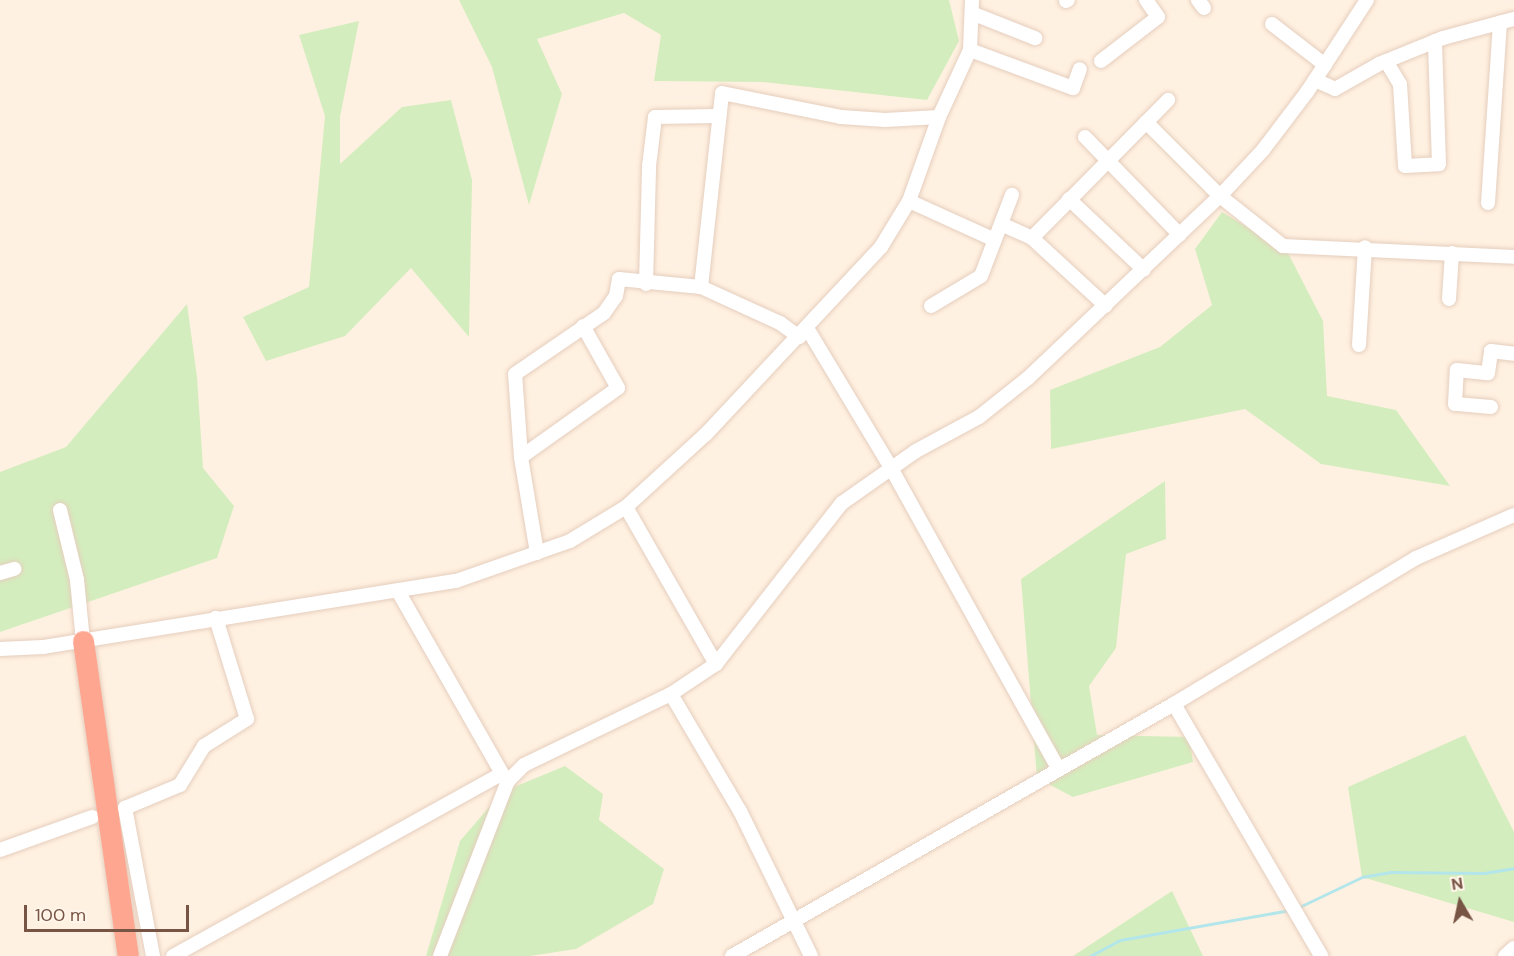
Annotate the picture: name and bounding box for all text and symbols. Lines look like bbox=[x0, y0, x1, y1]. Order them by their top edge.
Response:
north arrow bbox=[1430, 872, 1490, 932]
text: N bbox=[1450, 872, 1465, 895]
scale bar bbox=[27, 893, 192, 931]
text: 100 m bbox=[35, 903, 86, 927]

